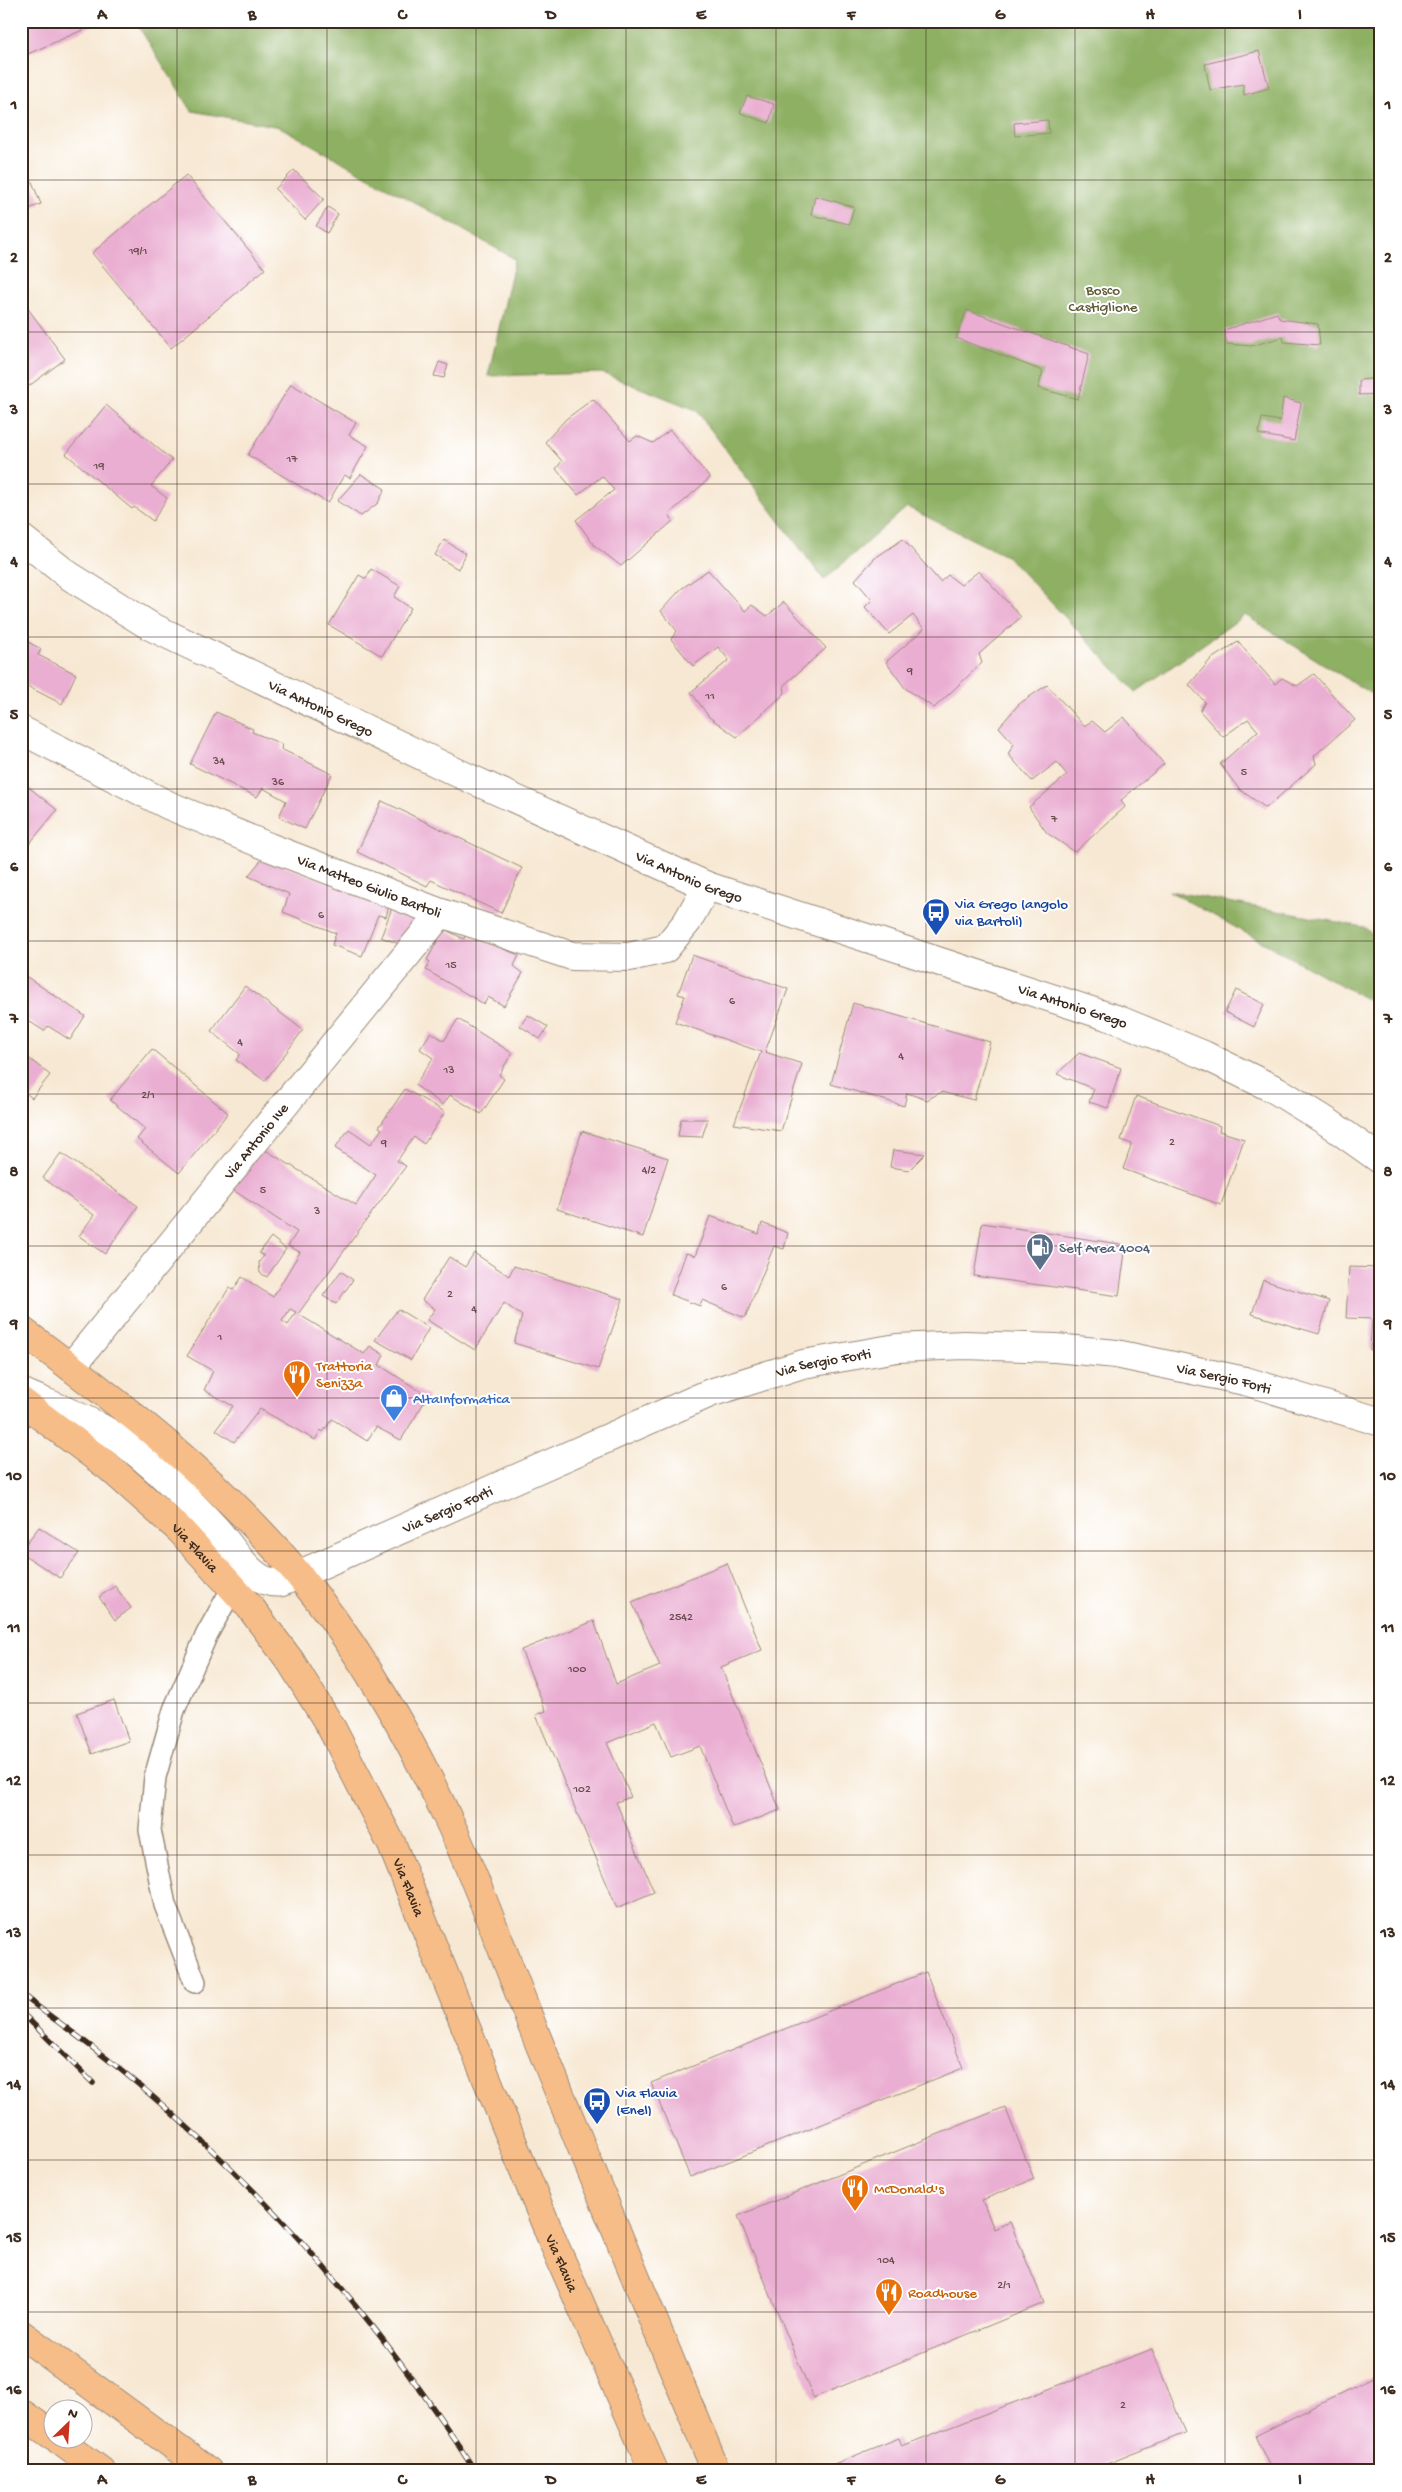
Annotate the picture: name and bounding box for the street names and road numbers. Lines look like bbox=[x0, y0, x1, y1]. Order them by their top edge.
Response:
street label: Via Antonio Grego bbox=[264, 676, 376, 742]
street label: Via Antonio Grego bbox=[631, 847, 744, 908]
street label: Via Matteo Giulio Bartoli bbox=[293, 851, 443, 923]
street label: Via Antonio Grego bbox=[1014, 980, 1130, 1034]
street label: Via Antonio Ive bbox=[220, 1100, 294, 1184]
street label: Via Sergio Forti bbox=[773, 1346, 873, 1383]
street label: Via Sergio Forti bbox=[1174, 1360, 1273, 1399]
street label: Via Sergio Forti bbox=[399, 1483, 496, 1539]
street label: Via Flavia bbox=[166, 1519, 222, 1578]
street label: Via Flavia bbox=[387, 1855, 427, 1920]
street label: Via Flavia bbox=[540, 2231, 581, 2296]

